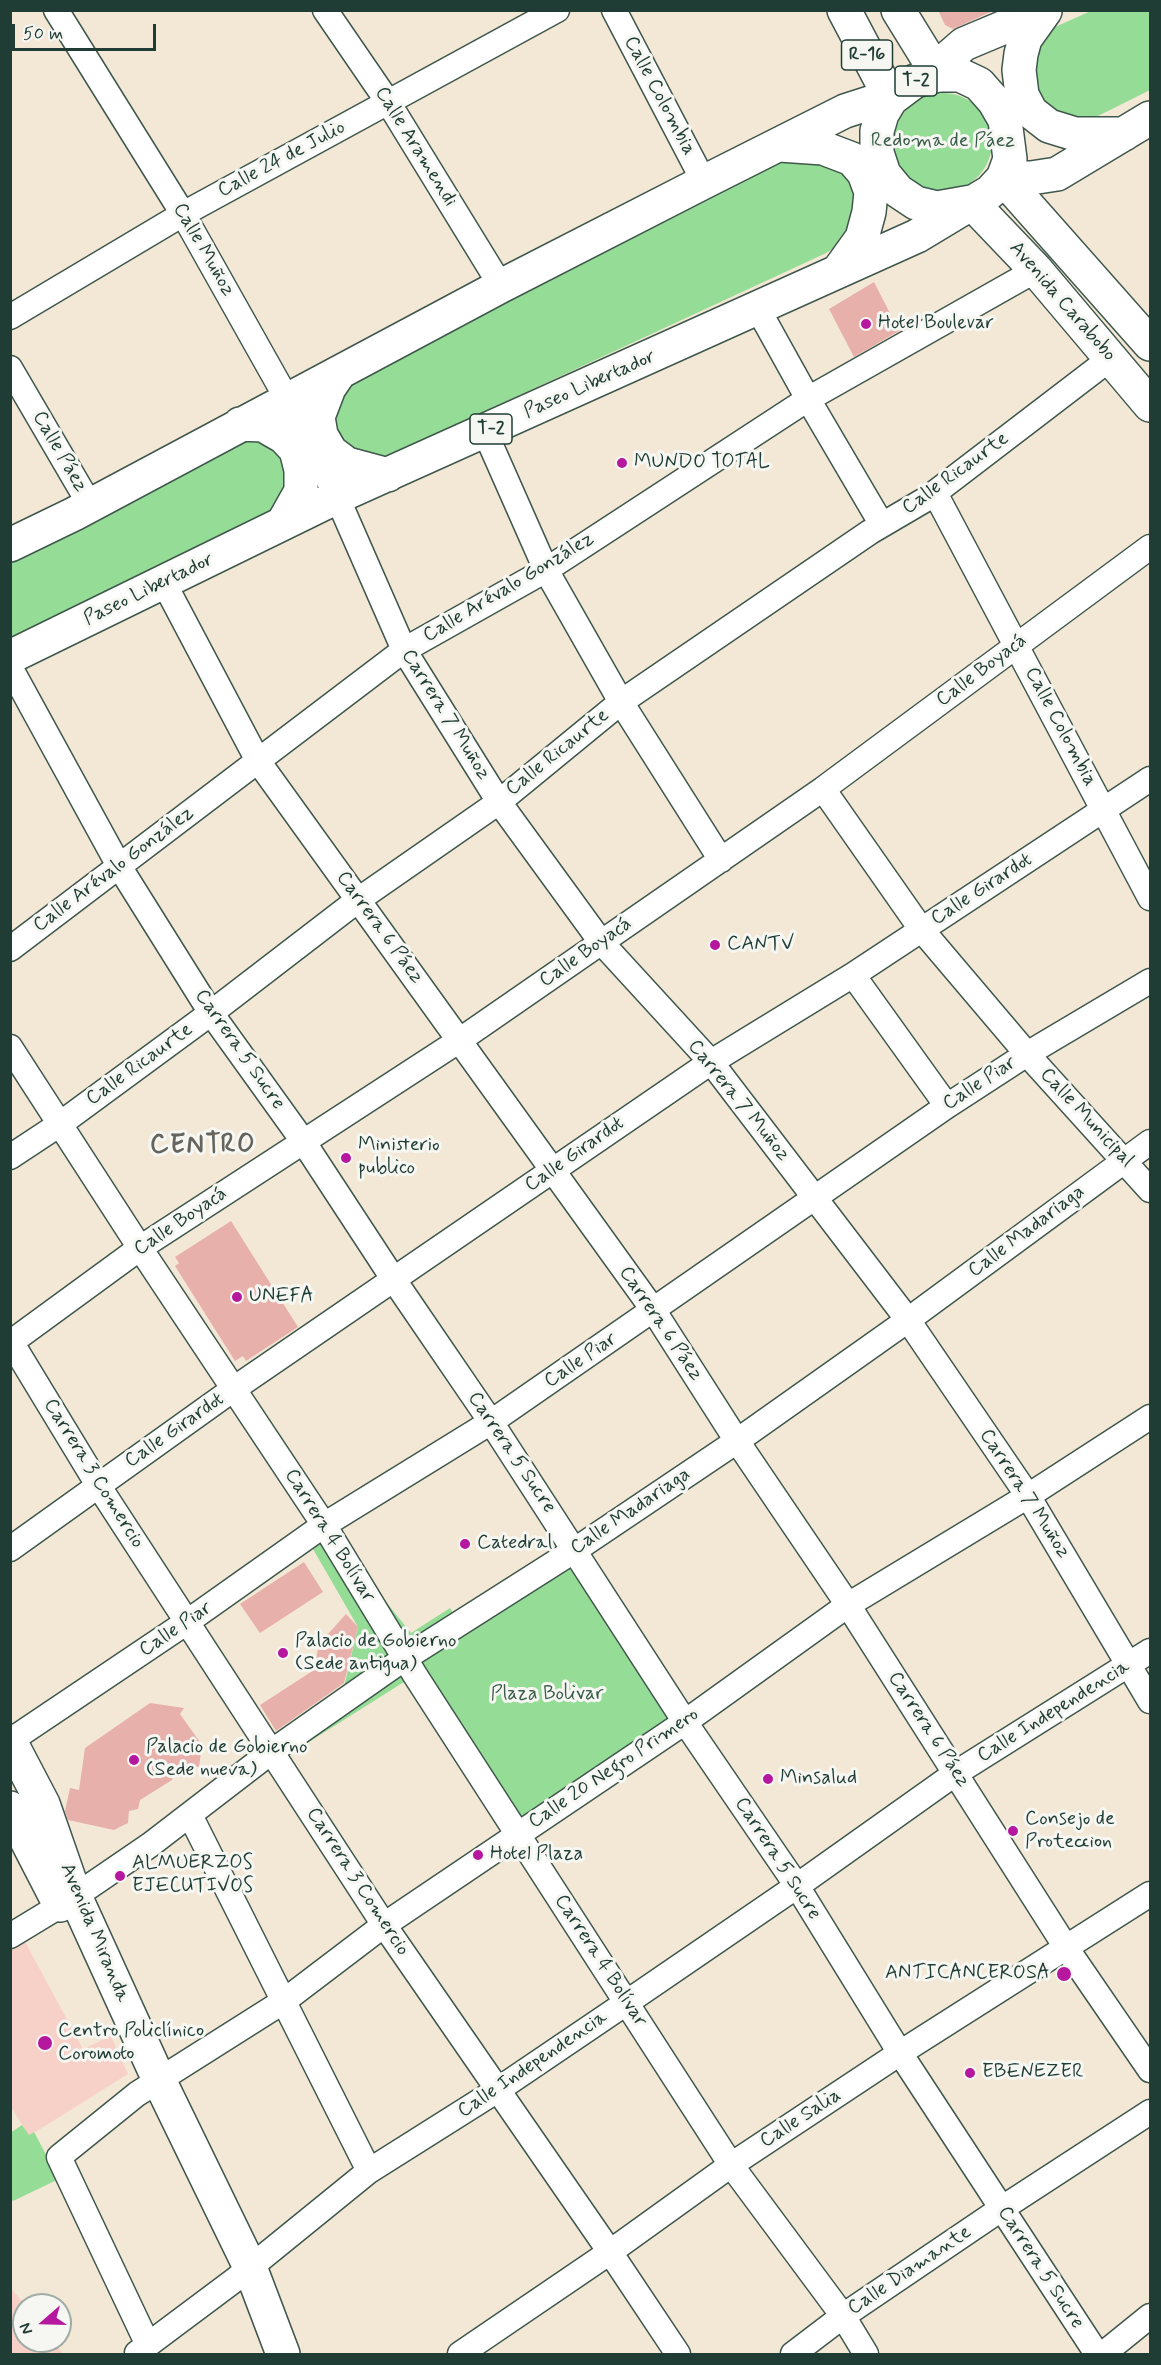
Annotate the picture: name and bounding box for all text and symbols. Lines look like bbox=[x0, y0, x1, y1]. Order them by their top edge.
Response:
scale bar bbox=[15, 12, 159, 50]
text: 50 m bbox=[23, 22, 63, 46]
street label: Calle Colombia bbox=[618, 32, 700, 160]
road number: R-16 bbox=[842, 40, 892, 70]
road number: T-2 bbox=[895, 66, 937, 96]
street label: Calle Aramendi bbox=[369, 83, 461, 211]
street label: Calle 24 de Julio bbox=[214, 116, 350, 204]
park label: Redoma de Páez bbox=[871, 130, 1015, 154]
street label: Calle Muñoz bbox=[167, 199, 239, 301]
street label: Avenida Carabobo bbox=[1003, 237, 1121, 367]
place label: Hotel Boulevar bbox=[878, 312, 994, 336]
marker: Hotel Boulevar bbox=[859, 317, 873, 331]
street label: Paseo Libertador bbox=[520, 345, 660, 425]
street label: Calle Páez bbox=[26, 407, 92, 497]
road number: T-2 bbox=[470, 414, 512, 444]
street label: Calle Ricaurte bbox=[898, 427, 1014, 521]
place label: MUNDO TOTAL bbox=[634, 451, 770, 475]
marker: MUNDO TOTAL bbox=[615, 456, 629, 470]
street label: Calle Arévalo González bbox=[419, 527, 599, 649]
street label: Paseo Libertador bbox=[80, 548, 218, 632]
street label: Calle Boyacá bbox=[932, 629, 1032, 713]
street label: Carrera 7 Muñoz bbox=[395, 645, 495, 785]
street label: Calle Colombia bbox=[1019, 663, 1101, 791]
street label: Calle Ricaurte bbox=[502, 704, 614, 802]
street label: Calle Arévalo González bbox=[29, 802, 199, 938]
street label: Calle Girardot bbox=[927, 848, 1037, 932]
street label: Carrera 6 Páez bbox=[330, 867, 428, 989]
street label: Calle Boyacá bbox=[535, 912, 637, 994]
place label: CANTV bbox=[727, 933, 794, 957]
marker: CANTV bbox=[708, 938, 722, 952]
street label: Carrera 5 Sucre bbox=[189, 985, 289, 1115]
street label: Calle Ricaurte bbox=[82, 1018, 198, 1112]
street label: Carrera 7 Muñoz bbox=[682, 1035, 794, 1167]
street label: Calle Piar bbox=[939, 1052, 1021, 1116]
street label: Calle Municipal bbox=[1034, 1063, 1138, 1173]
street label: Calle Girardot bbox=[521, 1112, 629, 1198]
district label: CENTRO bbox=[148, 1131, 258, 1163]
place label: Ministerio publico bbox=[358, 1134, 440, 1181]
marker: Ministerio publico bbox=[339, 1151, 353, 1165]
street label: Calle Madariaga bbox=[964, 1180, 1090, 1284]
street label: Calle Boyacá bbox=[130, 1182, 232, 1262]
street label: Carrera 6 Páez bbox=[613, 1262, 707, 1386]
place label: UNEFA bbox=[249, 1285, 314, 1309]
marker: UNEFA bbox=[230, 1290, 244, 1304]
street label: Calle Piar bbox=[540, 1328, 622, 1394]
street label: Calle Girardot bbox=[121, 1388, 229, 1474]
street label: Carrera 5 Sucre bbox=[462, 1388, 560, 1518]
street label: Carrera 3 Comercio bbox=[37, 1395, 149, 1553]
street label: Carrera 7 Muñoz bbox=[973, 1425, 1075, 1563]
street label: Calle Madariaga bbox=[566, 1463, 696, 1561]
street label: Carrera 4 Bolívar bbox=[278, 1465, 380, 1607]
place label: Catedral bbox=[477, 1532, 552, 1556]
marker: Catedral bbox=[458, 1537, 472, 1551]
street label: Calle Piar bbox=[135, 1597, 217, 1663]
place label: Palacio de Gobierno (Sede antigua) bbox=[295, 1630, 457, 1677]
marker: Palacio de Gobierno (Sede antigua) bbox=[276, 1646, 290, 1660]
street label: Calle Independencia bbox=[973, 1655, 1135, 1769]
street label: Carrera 6 Páez bbox=[882, 1668, 974, 1792]
park label: Plaza Bolivar bbox=[490, 1683, 604, 1707]
street label: Calle 20 Negro Primero bbox=[524, 1703, 704, 1835]
place label: Palacio de Gobierno (Sede nueva) bbox=[146, 1736, 308, 1783]
marker: Palacio de Gobierno (Sede nueva) bbox=[127, 1753, 141, 1767]
place label: Minsalud bbox=[780, 1767, 857, 1791]
marker: Minsalud bbox=[761, 1772, 775, 1786]
street label: Carrera 5 Sucre bbox=[728, 1793, 826, 1925]
street label: Carrera 3 Comercio bbox=[300, 1803, 414, 1961]
place label: Consejo de Proteccion bbox=[1025, 1808, 1115, 1855]
marker: Consejo de Proteccion bbox=[1006, 1824, 1020, 1838]
place label: Hotel Plaza bbox=[490, 1843, 583, 1867]
marker: Hotel Plaza bbox=[471, 1848, 485, 1862]
place label: ALMUERZOS EJECUTIVOS bbox=[132, 1852, 253, 1899]
street label: Avenida Miranda bbox=[54, 1860, 134, 2006]
marker: ALMUERZOS EJECUTIVOS bbox=[113, 1869, 127, 1883]
street label: Carrera 4 Bolívar bbox=[548, 1890, 652, 2032]
place label: ANTICANCEROSA bbox=[885, 1962, 1050, 1986]
marker: ANTICANCEROSA bbox=[1055, 1965, 1073, 1983]
street label: Calle Independencia bbox=[454, 2006, 612, 2124]
place label: Centro Policlínico Coromoto bbox=[58, 2020, 204, 2067]
marker: Centro Policlínico Coromoto bbox=[36, 2034, 54, 2052]
place label: EBENEZER bbox=[982, 2061, 1084, 2085]
marker: EBENEZER bbox=[963, 2066, 977, 2080]
street label: Calle Salia bbox=[756, 2084, 846, 2154]
street label: Carrera 5 Sucre bbox=[991, 2202, 1089, 2334]
street label: Calle Diamante bbox=[844, 2221, 976, 2321]
north arrow bbox=[12, 2293, 72, 2353]
text: N bbox=[15, 2320, 38, 2337]

